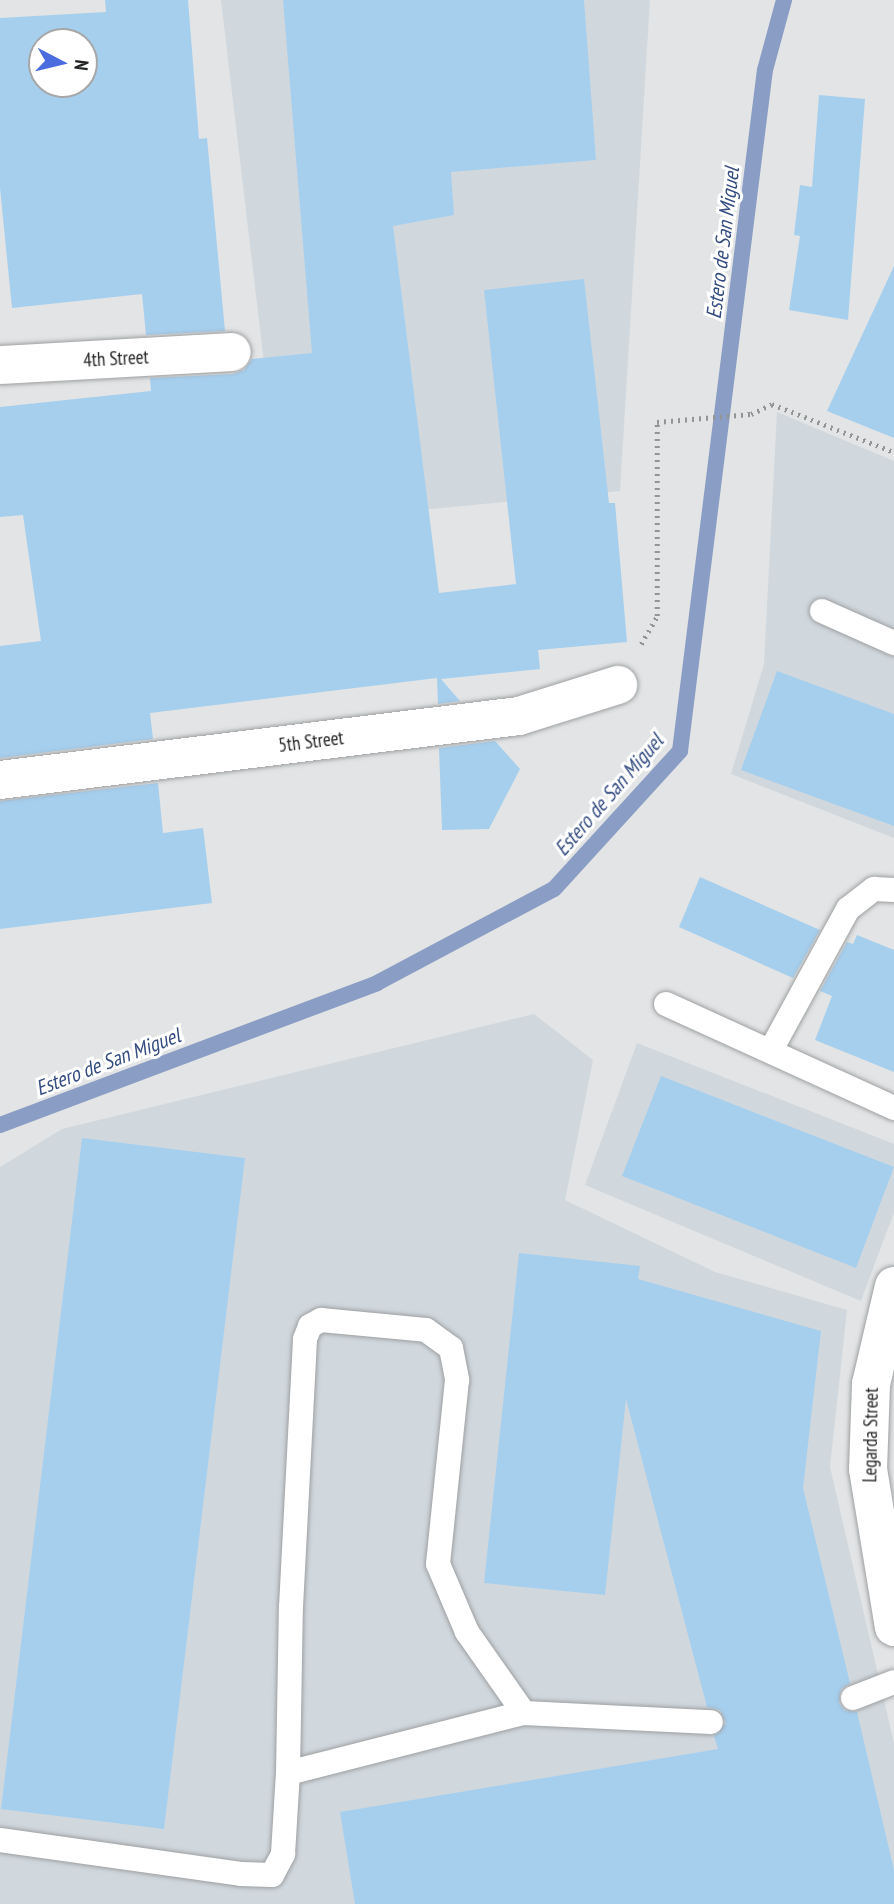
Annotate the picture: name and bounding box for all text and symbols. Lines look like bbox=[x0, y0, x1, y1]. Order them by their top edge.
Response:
north arrow bbox=[28, 28, 98, 98]
text: N bbox=[69, 59, 94, 72]
water label: Estero de San Miguel bbox=[701, 166, 745, 320]
street label: 4th Street bbox=[83, 346, 149, 372]
street label: 5th Street bbox=[277, 727, 345, 757]
water label: Estero de San Miguel bbox=[549, 729, 669, 861]
water label: Estero de San Miguel bbox=[32, 1023, 184, 1101]
street label: Legarda Street bbox=[859, 1387, 883, 1483]

